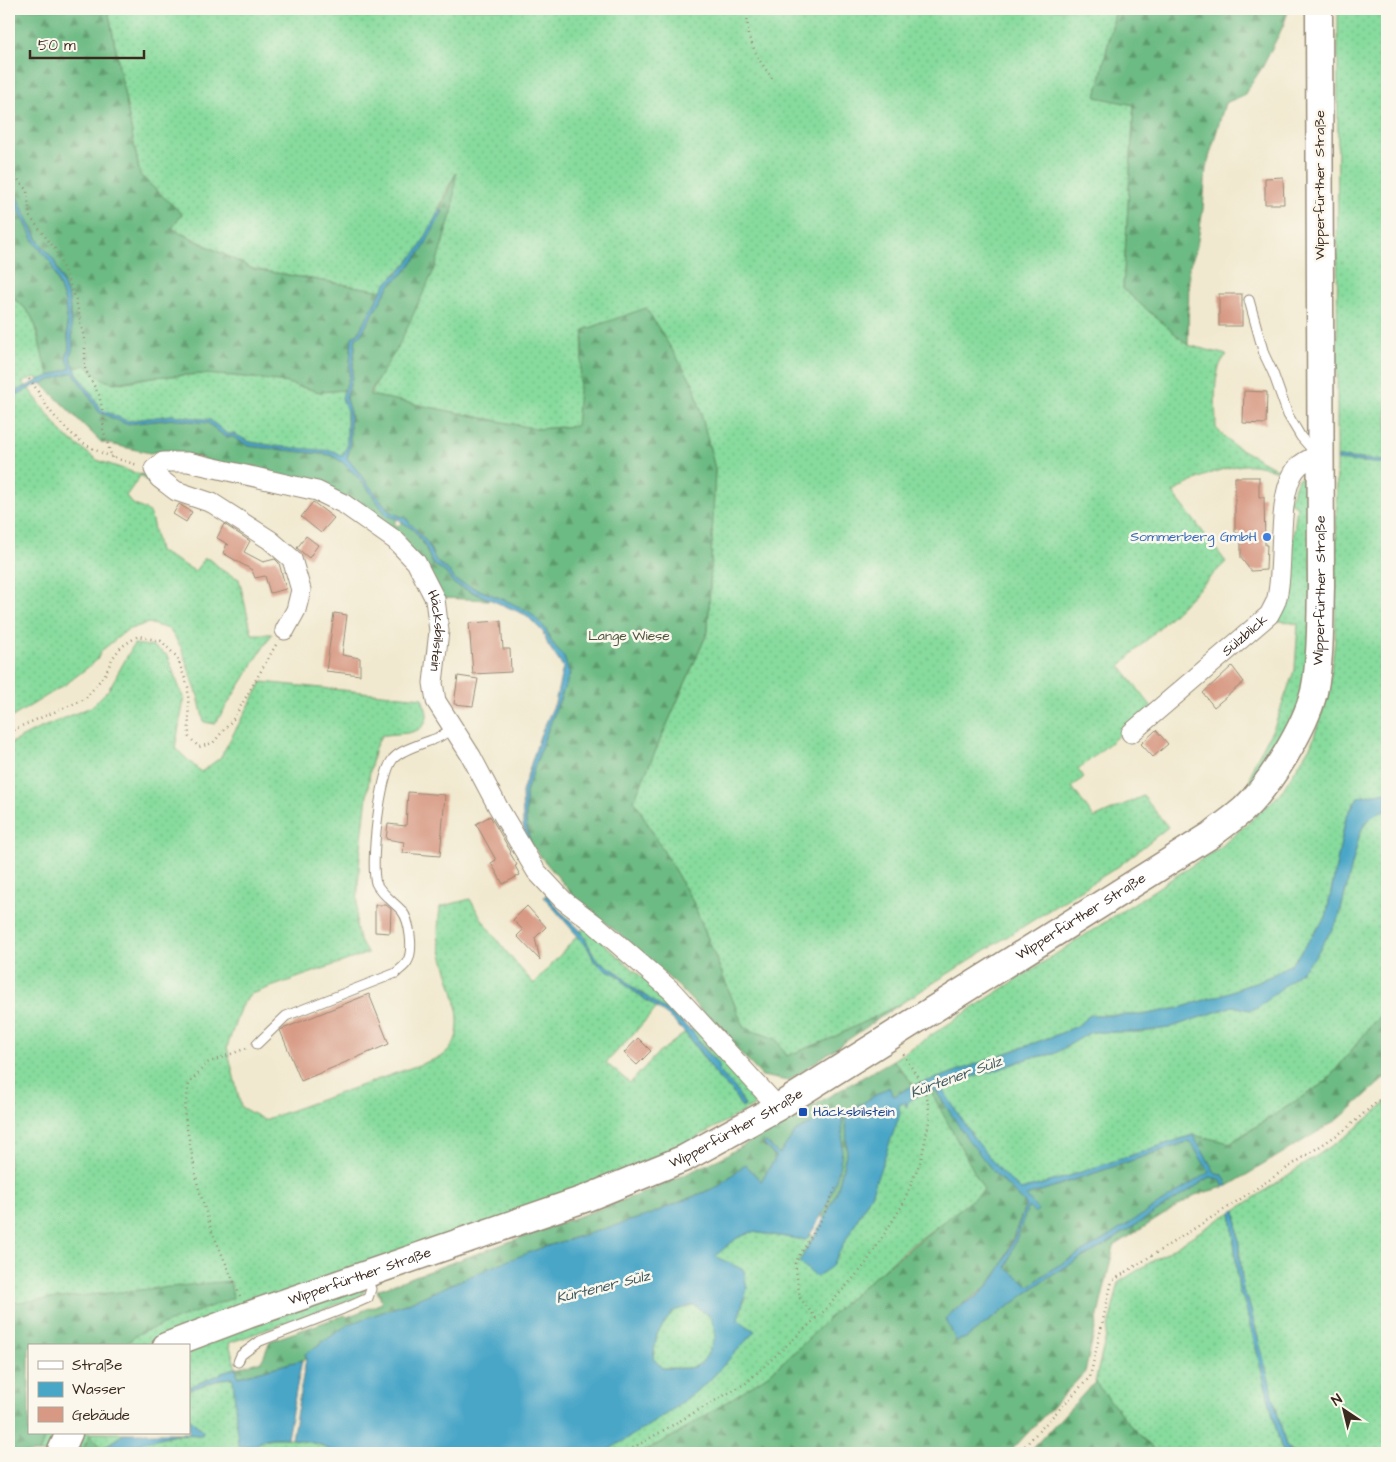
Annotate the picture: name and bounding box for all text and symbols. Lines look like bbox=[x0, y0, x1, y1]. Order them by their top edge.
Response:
scale bar bbox=[30, 28, 144, 60]
text: 50 m bbox=[38, 35, 76, 56]
street label: Wipperfürther Straße bbox=[1310, 110, 1330, 260]
street label: Wipperfürther Straße bbox=[1308, 515, 1331, 666]
place label: Sommerberg GmbH bbox=[1130, 527, 1258, 547]
marker: Sommerberg GmbH bbox=[1261, 531, 1273, 543]
street label: Häcksbilstein bbox=[422, 586, 449, 672]
street label: Sülzblick bbox=[1218, 610, 1273, 661]
park label: Lange Wiese bbox=[588, 626, 670, 646]
street label: Wipperfürther Straße bbox=[1012, 868, 1150, 965]
water label: Kürtener Sülz bbox=[907, 1050, 1006, 1103]
street label: Wipperfürther Straße bbox=[666, 1084, 807, 1173]
place label: Häcksbilstein bbox=[813, 1102, 895, 1122]
marker: Häcksbilstein bbox=[797, 1106, 809, 1118]
street label: Wipperfürther Straße bbox=[286, 1242, 434, 1310]
water label: Kürtener Sülz bbox=[554, 1265, 654, 1309]
legend bbox=[28, 1344, 190, 1434]
text: Straße bbox=[72, 1355, 122, 1376]
text: Wasser bbox=[72, 1379, 125, 1400]
north arrow bbox=[1318, 1384, 1368, 1434]
text: N bbox=[1328, 1389, 1347, 1411]
text: Gebäude bbox=[72, 1405, 130, 1426]

